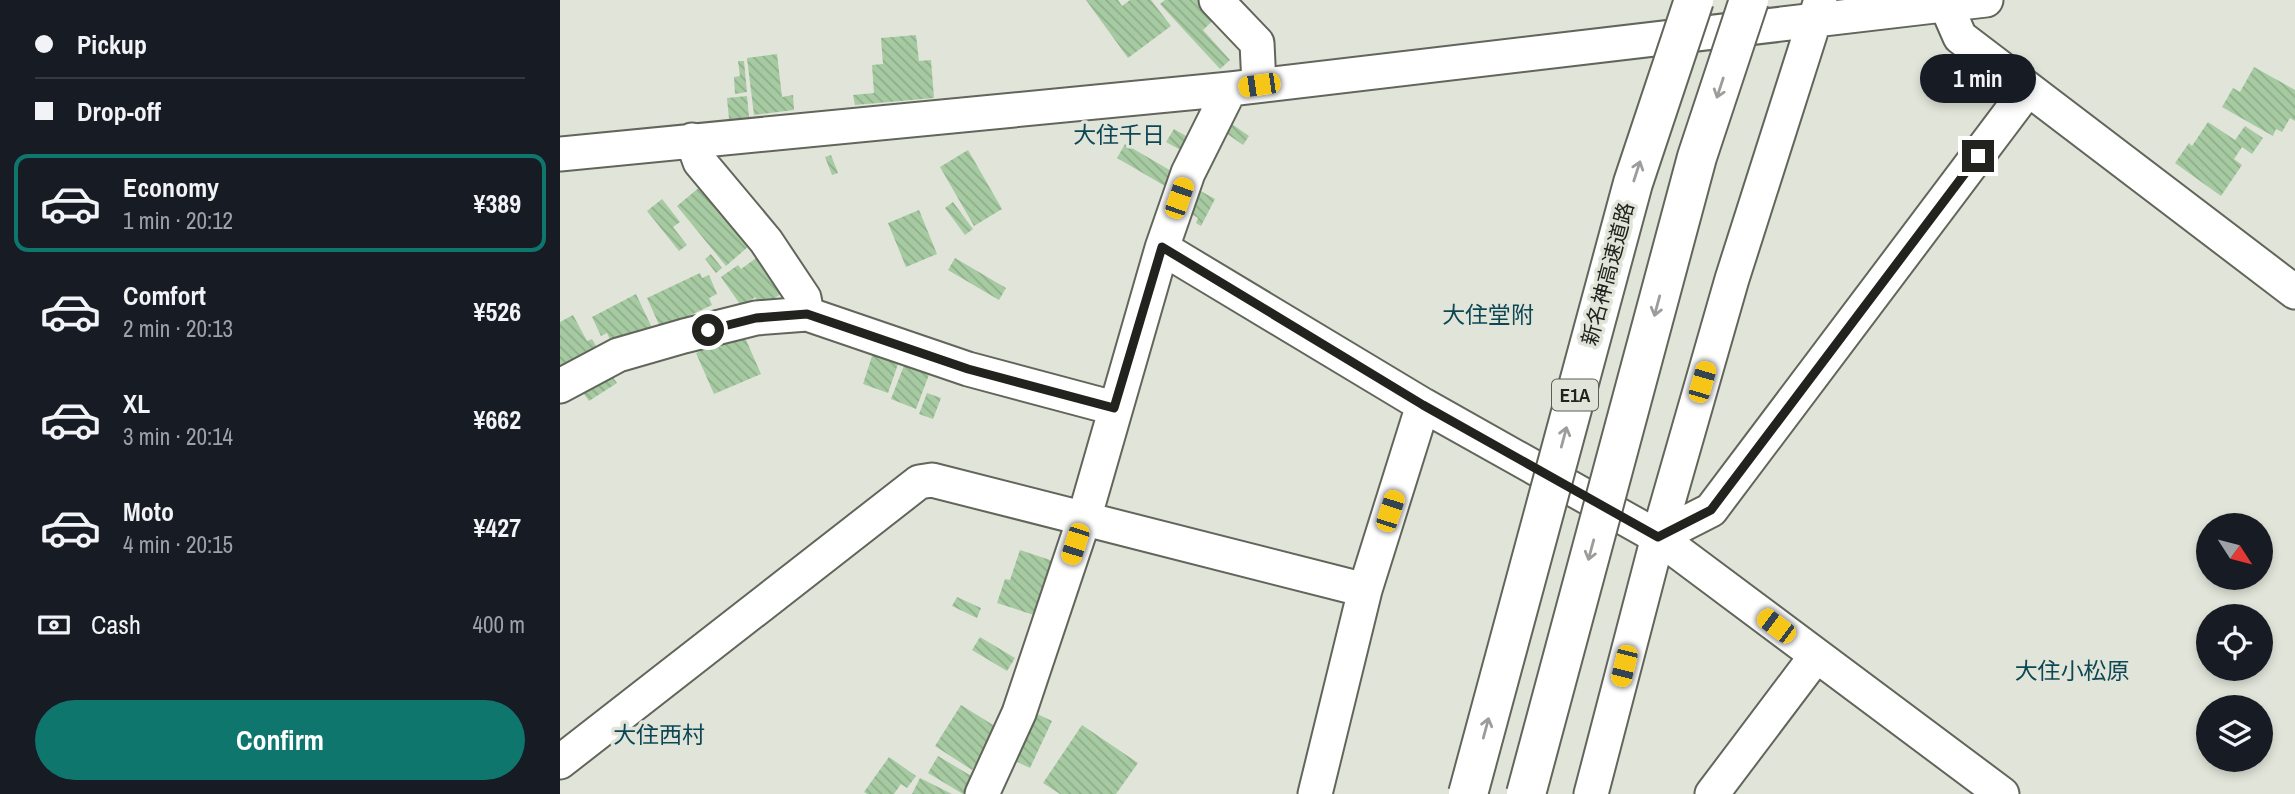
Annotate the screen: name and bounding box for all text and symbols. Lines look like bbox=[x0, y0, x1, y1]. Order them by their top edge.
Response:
text: Pickup bbox=[77, 27, 147, 62]
callout: 1 min bbox=[1920, 54, 2036, 104]
text: 1 min bbox=[1953, 63, 2003, 94]
car bbox=[1237, 72, 1282, 98]
one-way arrow bbox=[1713, 77, 1726, 99]
text: Drop-off bbox=[77, 94, 161, 129]
district label: 大住千日 bbox=[1073, 119, 1165, 150]
route end bbox=[1962, 140, 1994, 172]
one-way arrow bbox=[1632, 160, 1644, 182]
text: Economy bbox=[123, 170, 219, 205]
icon: car bbox=[39, 172, 102, 235]
car bbox=[1163, 175, 1196, 221]
text: ¥389 bbox=[474, 186, 521, 221]
street label: 新名神高速道路 bbox=[1574, 199, 1641, 349]
text: 1 min · 20:12 bbox=[123, 205, 233, 236]
text: Comfort bbox=[123, 278, 206, 313]
icon: car bbox=[39, 280, 102, 343]
text: ¥526 bbox=[474, 294, 521, 329]
one-way arrow bbox=[1650, 295, 1663, 317]
district label: 大住堂附 bbox=[1442, 299, 1534, 330]
text: 2 min · 20:13 bbox=[123, 313, 233, 344]
route start bbox=[692, 314, 724, 346]
car bbox=[1687, 359, 1718, 405]
road number: E1A bbox=[1552, 380, 1598, 410]
text: XL bbox=[123, 386, 150, 421]
icon: car bbox=[39, 388, 102, 451]
text: ¥662 bbox=[474, 402, 521, 437]
text: 3 min · 20:14 bbox=[123, 421, 233, 452]
one-way arrow bbox=[1558, 427, 1571, 449]
car bbox=[1374, 488, 1407, 534]
text: Moto bbox=[123, 494, 174, 529]
icon: car bbox=[39, 496, 102, 559]
text: ¥427 bbox=[474, 510, 521, 545]
north arrow bbox=[2196, 513, 2273, 590]
map controls bbox=[2196, 513, 2273, 772]
car bbox=[1059, 521, 1092, 567]
text: 4 min · 20:15 bbox=[123, 529, 233, 560]
one-way arrow bbox=[1584, 538, 1597, 561]
button: locate bbox=[2196, 604, 2273, 681]
car bbox=[1753, 605, 1800, 647]
icon: cash bbox=[35, 606, 73, 644]
text: Cash bbox=[91, 607, 141, 642]
text: 400 m bbox=[473, 609, 525, 640]
car bbox=[1609, 643, 1640, 689]
district label: 大住小松原 bbox=[2015, 655, 2130, 686]
button: layers bbox=[2196, 695, 2273, 772]
button: Confirm bbox=[35, 700, 525, 780]
one-way arrow bbox=[1480, 717, 1493, 740]
district label: 大住西村 bbox=[613, 719, 705, 750]

